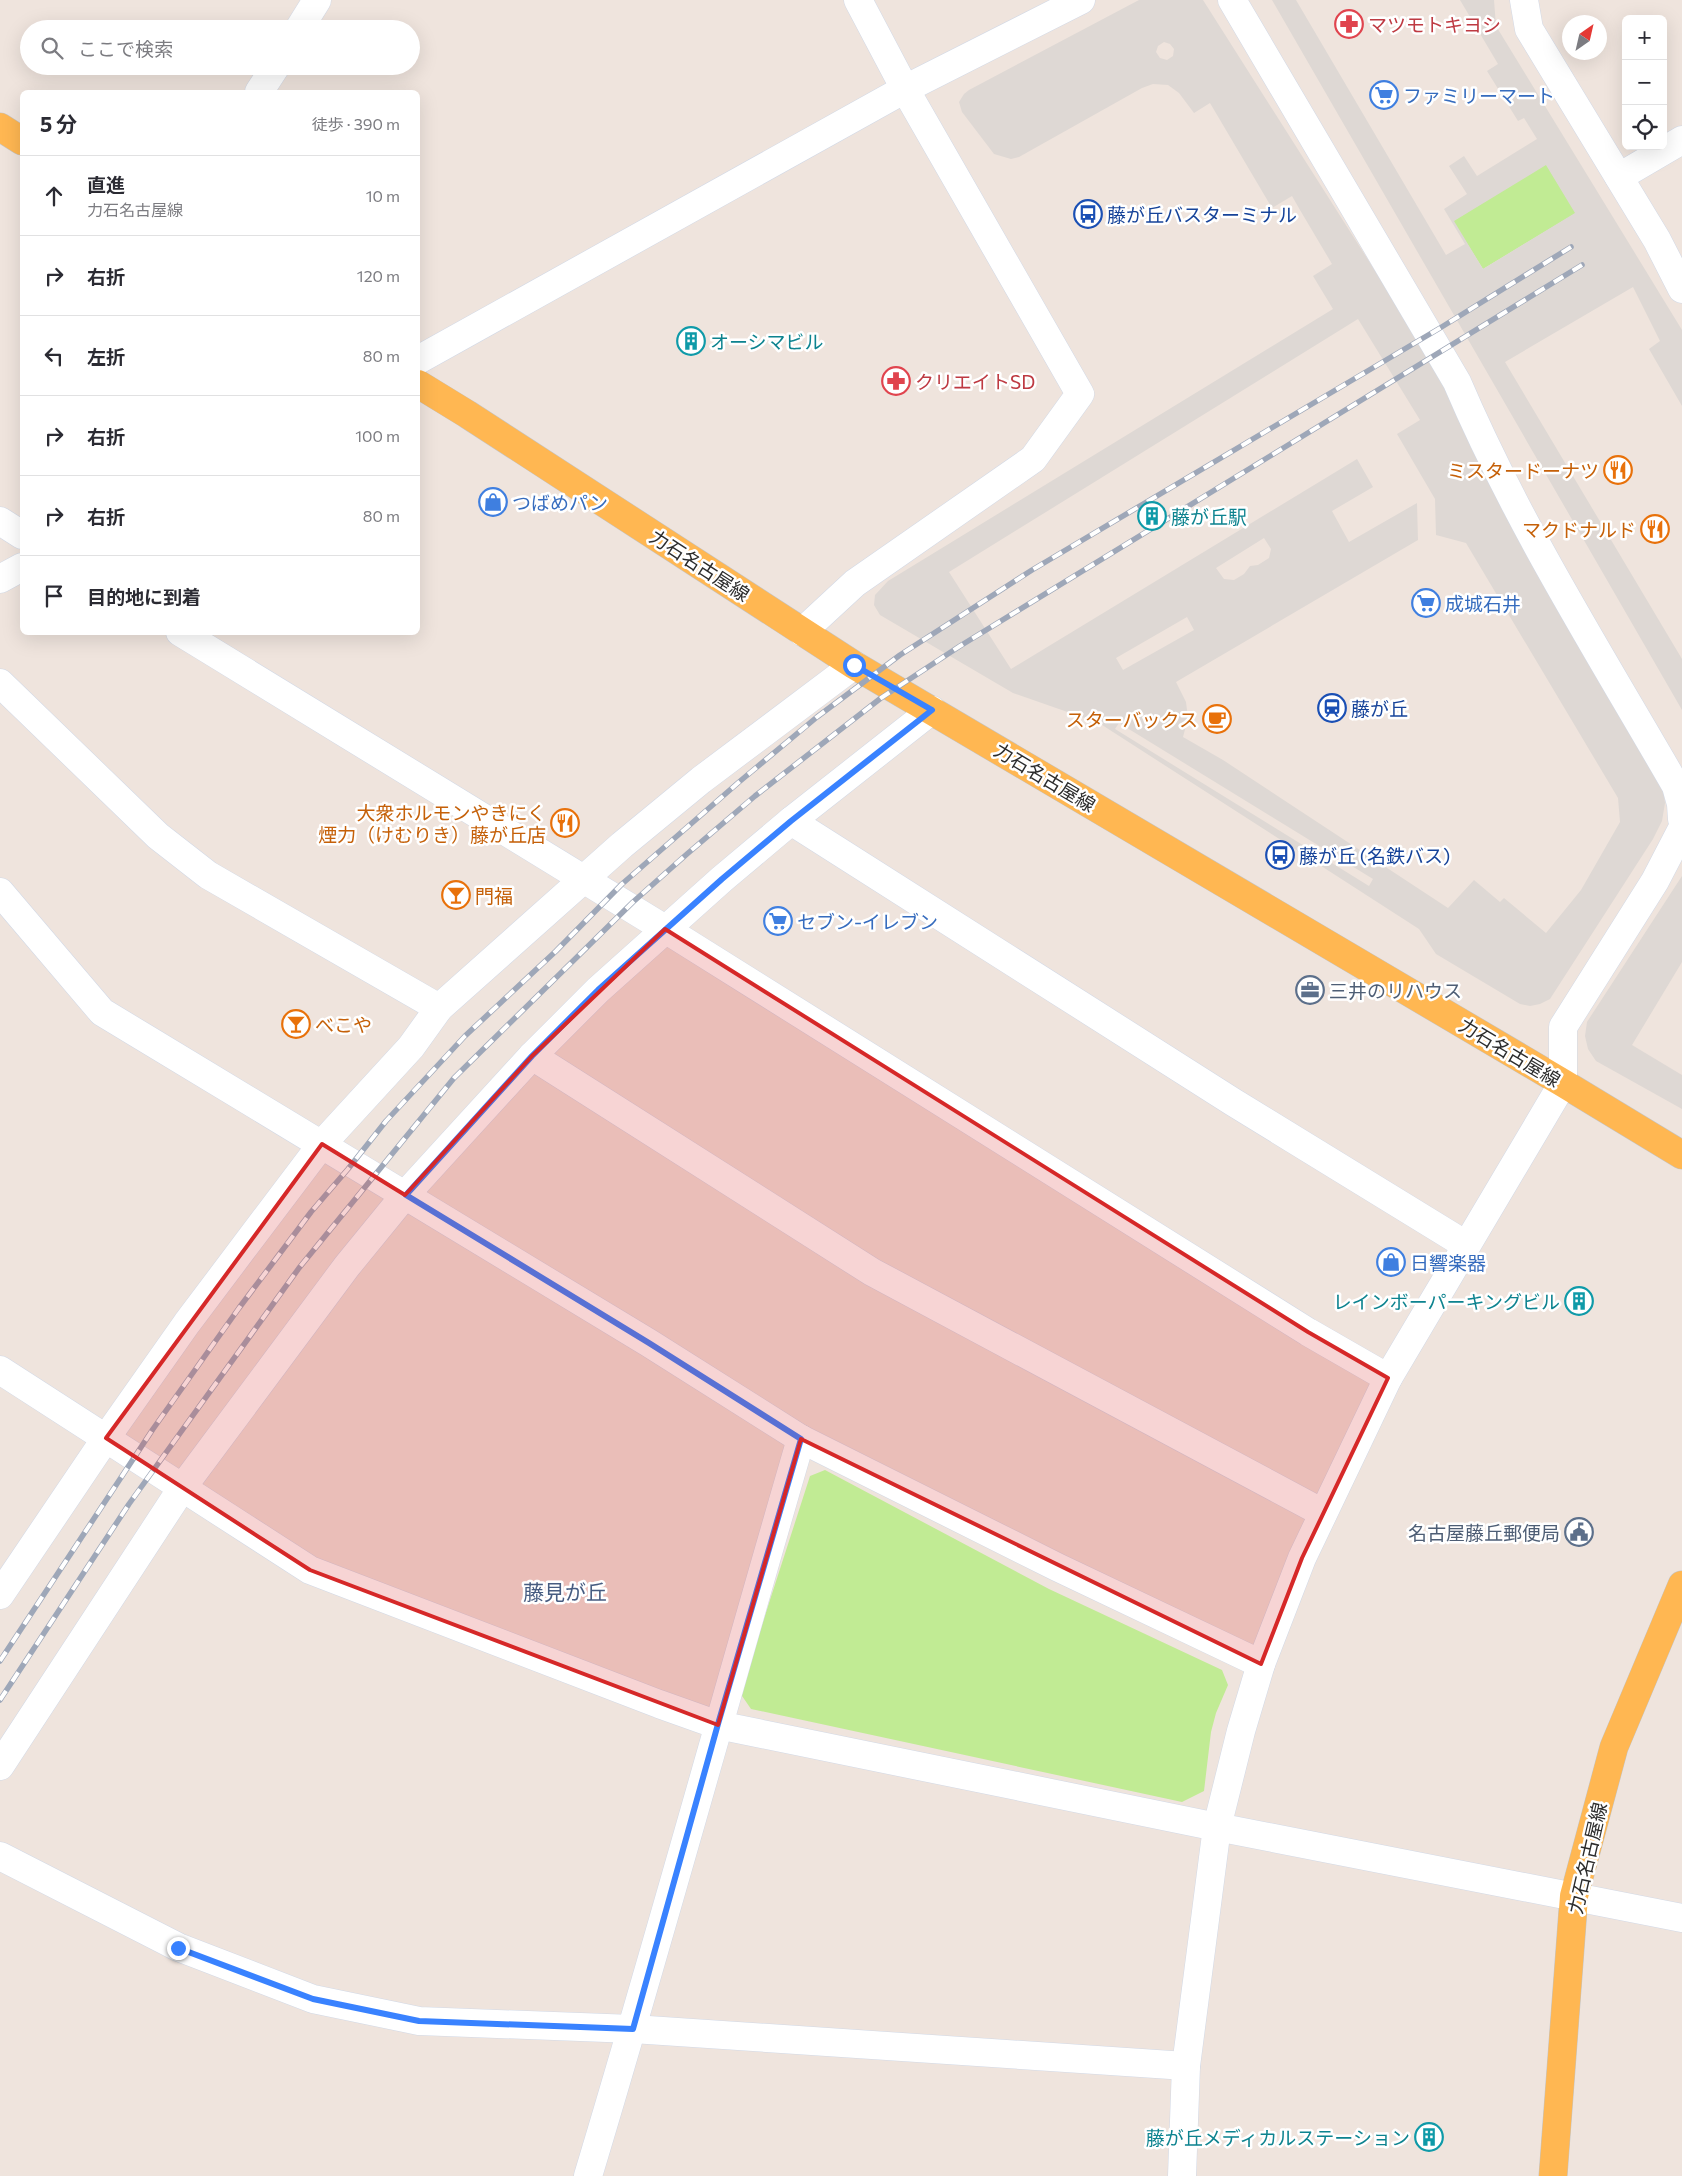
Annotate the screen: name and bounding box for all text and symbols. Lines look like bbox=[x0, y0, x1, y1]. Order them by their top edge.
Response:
pharmacy icon: マツモトキヨシ bbox=[1334, 9, 1364, 39]
place label: マツモトキヨシ bbox=[1368, 13, 1501, 36]
north arrow bbox=[1562, 15, 1607, 60]
map controls bbox=[1622, 15, 1667, 150]
button: + bbox=[1622, 15, 1667, 60]
search box bbox=[20, 20, 420, 75]
icon: search bbox=[38, 34, 66, 62]
text: ここで検索 bbox=[78, 37, 173, 60]
button: − bbox=[1622, 60, 1667, 105]
supermarket icon: ファミリーマート bbox=[1369, 80, 1399, 110]
place label: ファミリーマート bbox=[1403, 84, 1555, 107]
button: locate bbox=[1622, 105, 1667, 150]
text: 5 分 bbox=[40, 111, 77, 136]
text: 徒歩 · 390 m bbox=[312, 114, 400, 133]
text: 直進 bbox=[87, 173, 125, 196]
icon: ahead bbox=[40, 182, 68, 210]
text: 10 m bbox=[366, 186, 400, 205]
bus stop icon: 藤が丘バスターミナル bbox=[1073, 199, 1103, 229]
text: 力石名古屋線 bbox=[87, 200, 183, 219]
place label: 藤が丘バスターミナル bbox=[1107, 203, 1297, 226]
icon: right bbox=[40, 262, 68, 290]
text: 右折 bbox=[87, 265, 125, 288]
text: 120 m bbox=[357, 266, 400, 285]
building icon: オーシマビル bbox=[676, 326, 706, 356]
place label: オーシマビル bbox=[710, 330, 824, 353]
icon: left bbox=[40, 342, 68, 370]
text: 左折 bbox=[87, 345, 125, 368]
text: 80 m bbox=[363, 346, 400, 365]
pharmacy icon: クリエイトSD bbox=[881, 366, 911, 396]
place label: クリエイトSD bbox=[915, 370, 1035, 393]
icon: right bbox=[40, 422, 68, 450]
text: 右折 bbox=[87, 425, 125, 448]
text: 100 m bbox=[355, 426, 400, 445]
restaurant icon: ミスタードーナツ bbox=[1603, 455, 1633, 485]
place label: ミスタードーナツ bbox=[1447, 459, 1599, 482]
shop icon: つばめパン bbox=[478, 487, 508, 517]
place label: つばめパン bbox=[512, 491, 608, 514]
building icon: 藤が丘駅 bbox=[1137, 501, 1167, 531]
icon: right bbox=[40, 502, 68, 530]
text: 右折 bbox=[87, 505, 125, 528]
place label: 藤が丘駅 bbox=[1171, 505, 1247, 528]
text: 80 m bbox=[363, 506, 400, 525]
restaurant icon: マクドナルド bbox=[1640, 514, 1670, 544]
place label: マクドナルド bbox=[1522, 518, 1636, 541]
street label: 力石名古屋線 bbox=[646, 524, 754, 606]
icon: arrive bbox=[40, 582, 68, 610]
text: 目的地に到着 bbox=[87, 585, 201, 608]
supermarket icon: 成城石井 bbox=[1411, 588, 1441, 618]
place label: 成城石井 bbox=[1445, 592, 1521, 615]
route start bbox=[843, 654, 866, 677]
station icon: 藤が丘 bbox=[1317, 693, 1347, 723]
place label: 藤が丘 bbox=[1351, 697, 1408, 720]
cafe icon: スターバックス bbox=[1202, 704, 1232, 734]
place label: スターバックス bbox=[1066, 708, 1198, 731]
street label: 力石名古屋線 bbox=[990, 738, 1100, 816]
place label: 大衆ホルモンやきにく 煙力（けむりき）藤が丘店 bbox=[318, 801, 546, 846]
restaurant icon: 大衆ホルモンやきにく 煙力（けむりき）藤が丘店 bbox=[550, 808, 580, 838]
bus stop icon: 藤が丘 (名鉄バス) bbox=[1265, 840, 1295, 870]
place label: 藤が丘 (名鉄バス) bbox=[1299, 844, 1450, 867]
bar icon: 門福 bbox=[441, 880, 471, 910]
place label: 門福 bbox=[475, 884, 513, 907]
supermarket icon: セブン-イレブン bbox=[763, 906, 793, 936]
place label: セブン-イレブン bbox=[797, 910, 938, 933]
office icon: 三井のリハウス bbox=[1295, 975, 1325, 1005]
place label: 三井のリハウス bbox=[1329, 979, 1462, 1002]
bar icon: べこや bbox=[281, 1009, 311, 1039]
place label: べこや bbox=[315, 1013, 372, 1036]
street label: 力石名古屋線 bbox=[1455, 1013, 1565, 1091]
shop icon: 日響楽器 bbox=[1376, 1247, 1406, 1277]
place label: 日響楽器 bbox=[1410, 1251, 1486, 1274]
building icon: レインボーパーキングビル bbox=[1564, 1286, 1594, 1316]
place label: レインボーパーキングビル bbox=[1333, 1290, 1560, 1313]
public building icon: 名古屋藤丘郵便局 bbox=[1564, 1517, 1594, 1547]
place label: 名古屋藤丘郵便局 bbox=[1408, 1521, 1560, 1544]
district label: 藤見が丘 bbox=[523, 1579, 607, 1604]
street label: 力石名古屋線 bbox=[1563, 1800, 1611, 1916]
route end bbox=[167, 1937, 190, 1960]
building icon: 藤が丘メディカルステーション bbox=[1414, 2122, 1444, 2152]
place label: 藤が丘メディカルステーション bbox=[1146, 2126, 1410, 2149]

